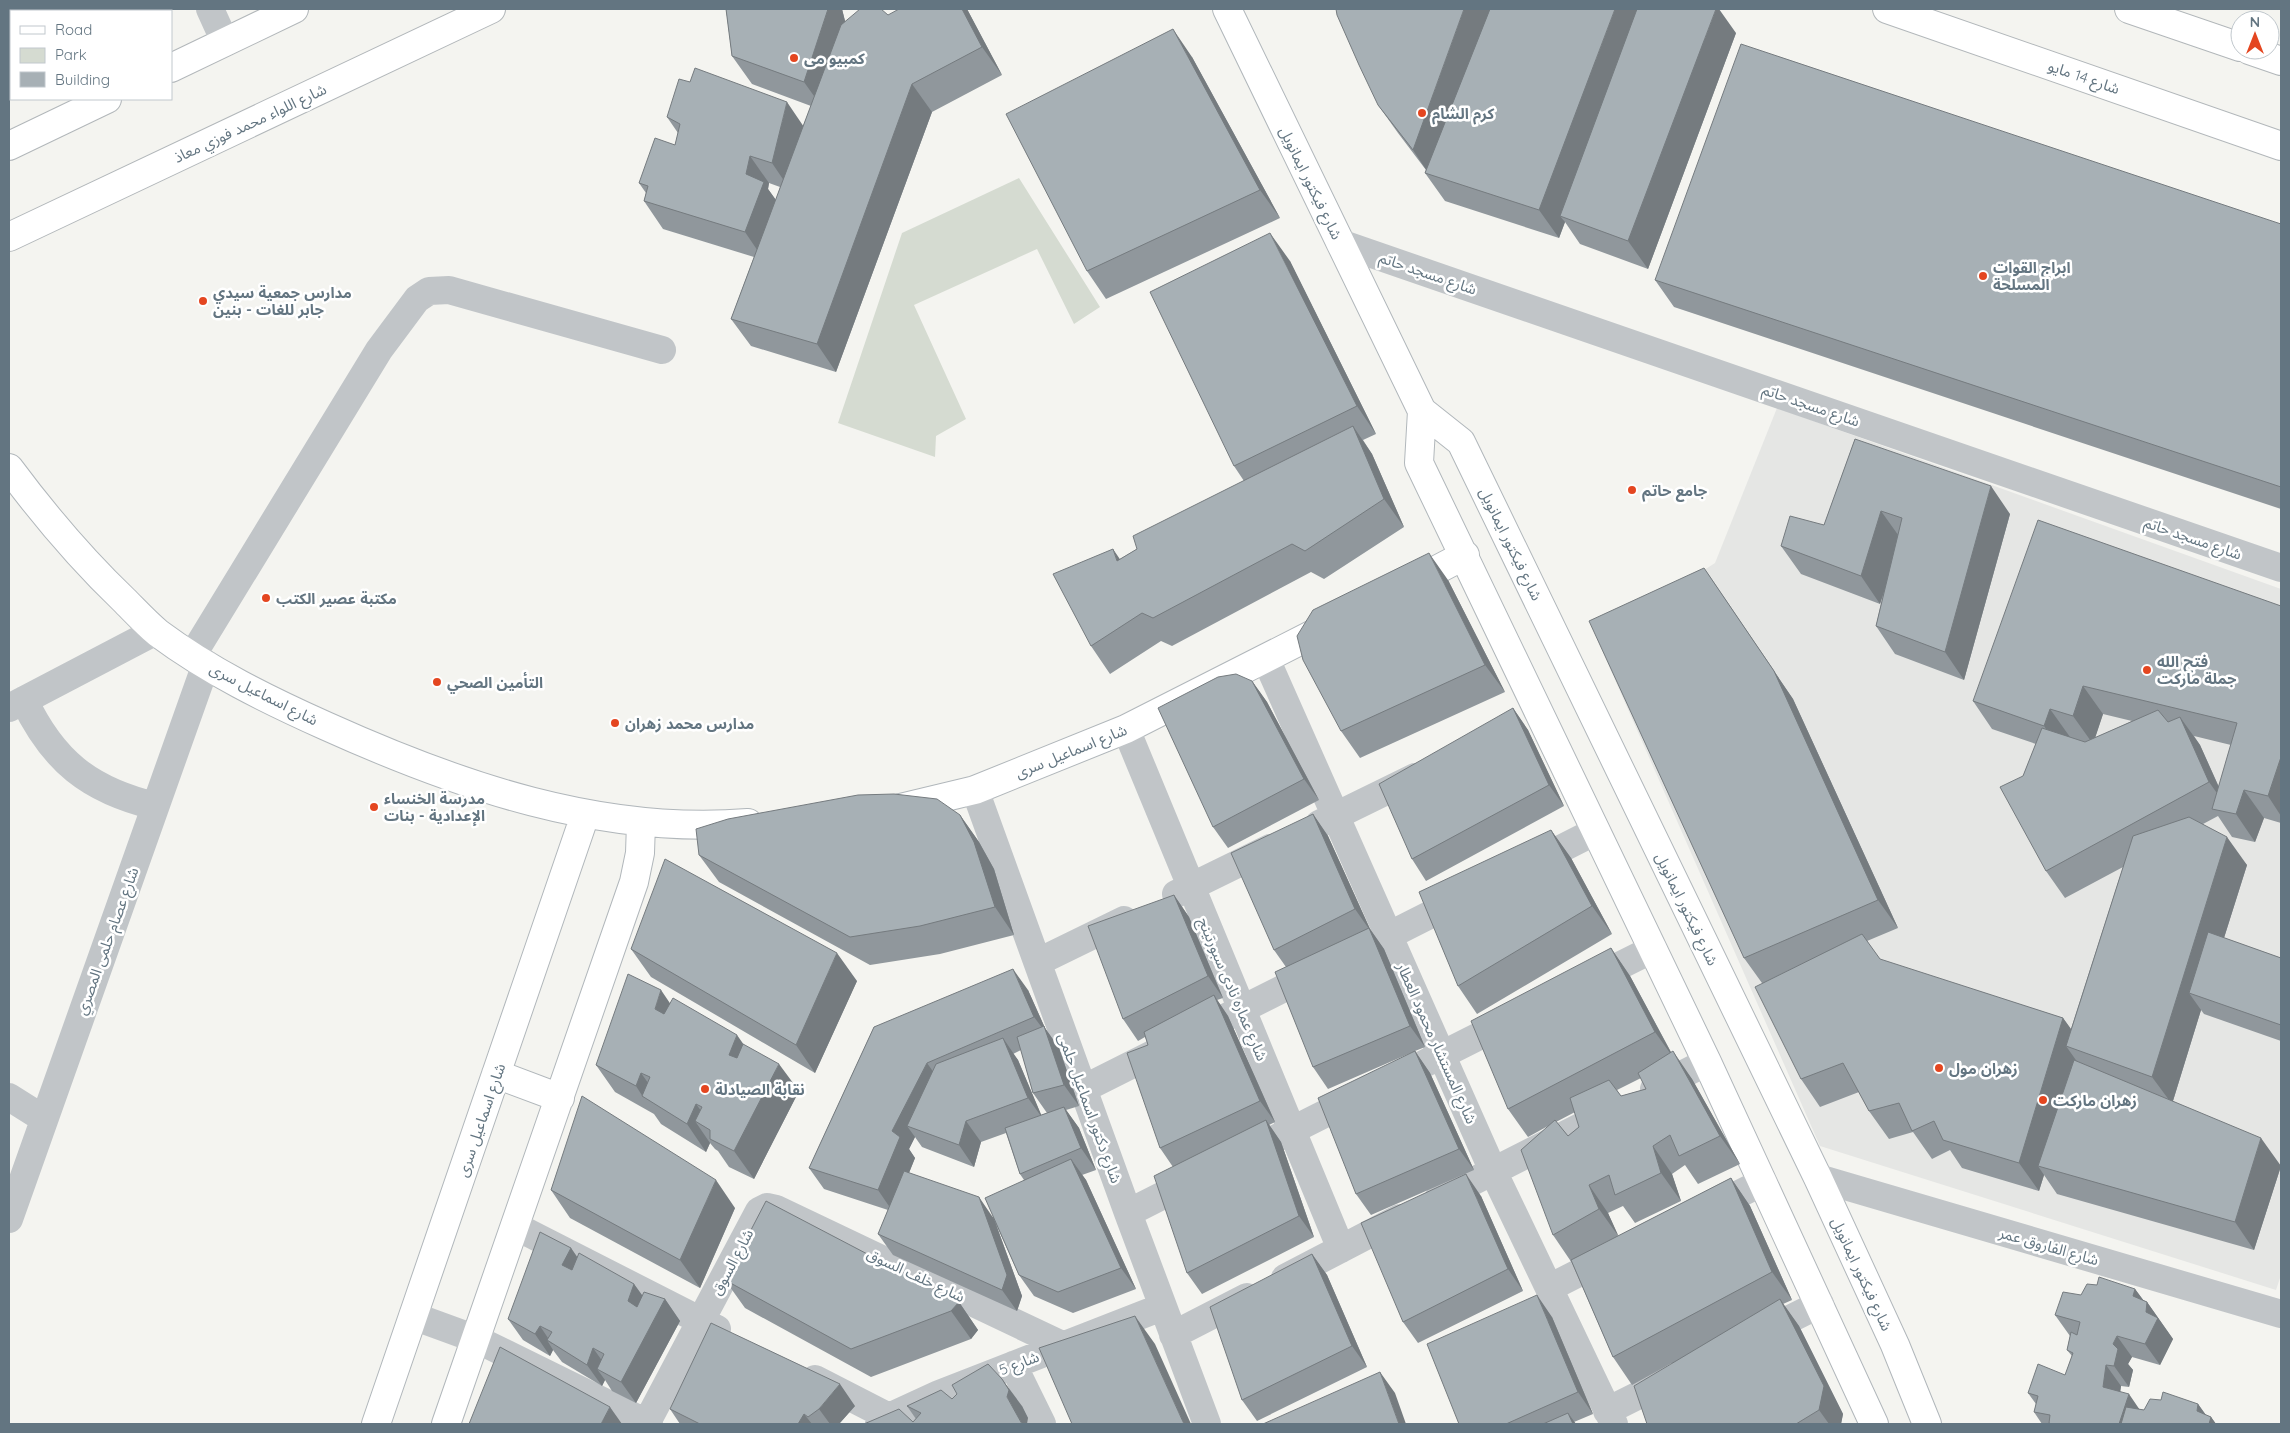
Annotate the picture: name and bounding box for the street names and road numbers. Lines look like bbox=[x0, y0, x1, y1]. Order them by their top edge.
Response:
street label: شارع 14 مايو bbox=[2045, 56, 2123, 101]
street label: شارع اللواء محمد فوزي معاذ bbox=[171, 79, 331, 169]
street label: شارع فيكتور ايمانويل bbox=[1273, 123, 1347, 244]
street label: شارع مسجد حاتم bbox=[1376, 247, 1479, 301]
street label: شارع مسجد حاتم bbox=[1759, 379, 1862, 433]
street label: شارع فيكتور ايمانويل bbox=[1473, 484, 1547, 605]
street label: شارع مسجد حاتم bbox=[2141, 512, 2244, 566]
street label: شارع اسماعيل سرى bbox=[205, 659, 322, 732]
street label: شارع اسماعيل سرى bbox=[1012, 720, 1131, 785]
street label: شارع فيكتور ايمانويل bbox=[1649, 849, 1723, 970]
street label: شارع عصام حلمى المصري bbox=[71, 864, 145, 1018]
street label: شارع عماره نادى سبورتينج bbox=[1191, 914, 1272, 1065]
street label: شارع المستشار محمود العطار bbox=[1390, 958, 1481, 1128]
street label: شارع دكتور اسماعيل حلمى bbox=[1051, 1030, 1126, 1187]
street label: شارع اسماعيل سرى bbox=[453, 1060, 512, 1180]
street label: شارع فيكتور ايمانويل bbox=[1825, 1214, 1897, 1335]
street label: شارع الفاروق عمر bbox=[1995, 1222, 2101, 1272]
street label: شارع السوق bbox=[707, 1225, 760, 1300]
street label: شارع خلف السوق bbox=[863, 1244, 968, 1309]
street label: شارع 5 bbox=[996, 1347, 1043, 1382]

